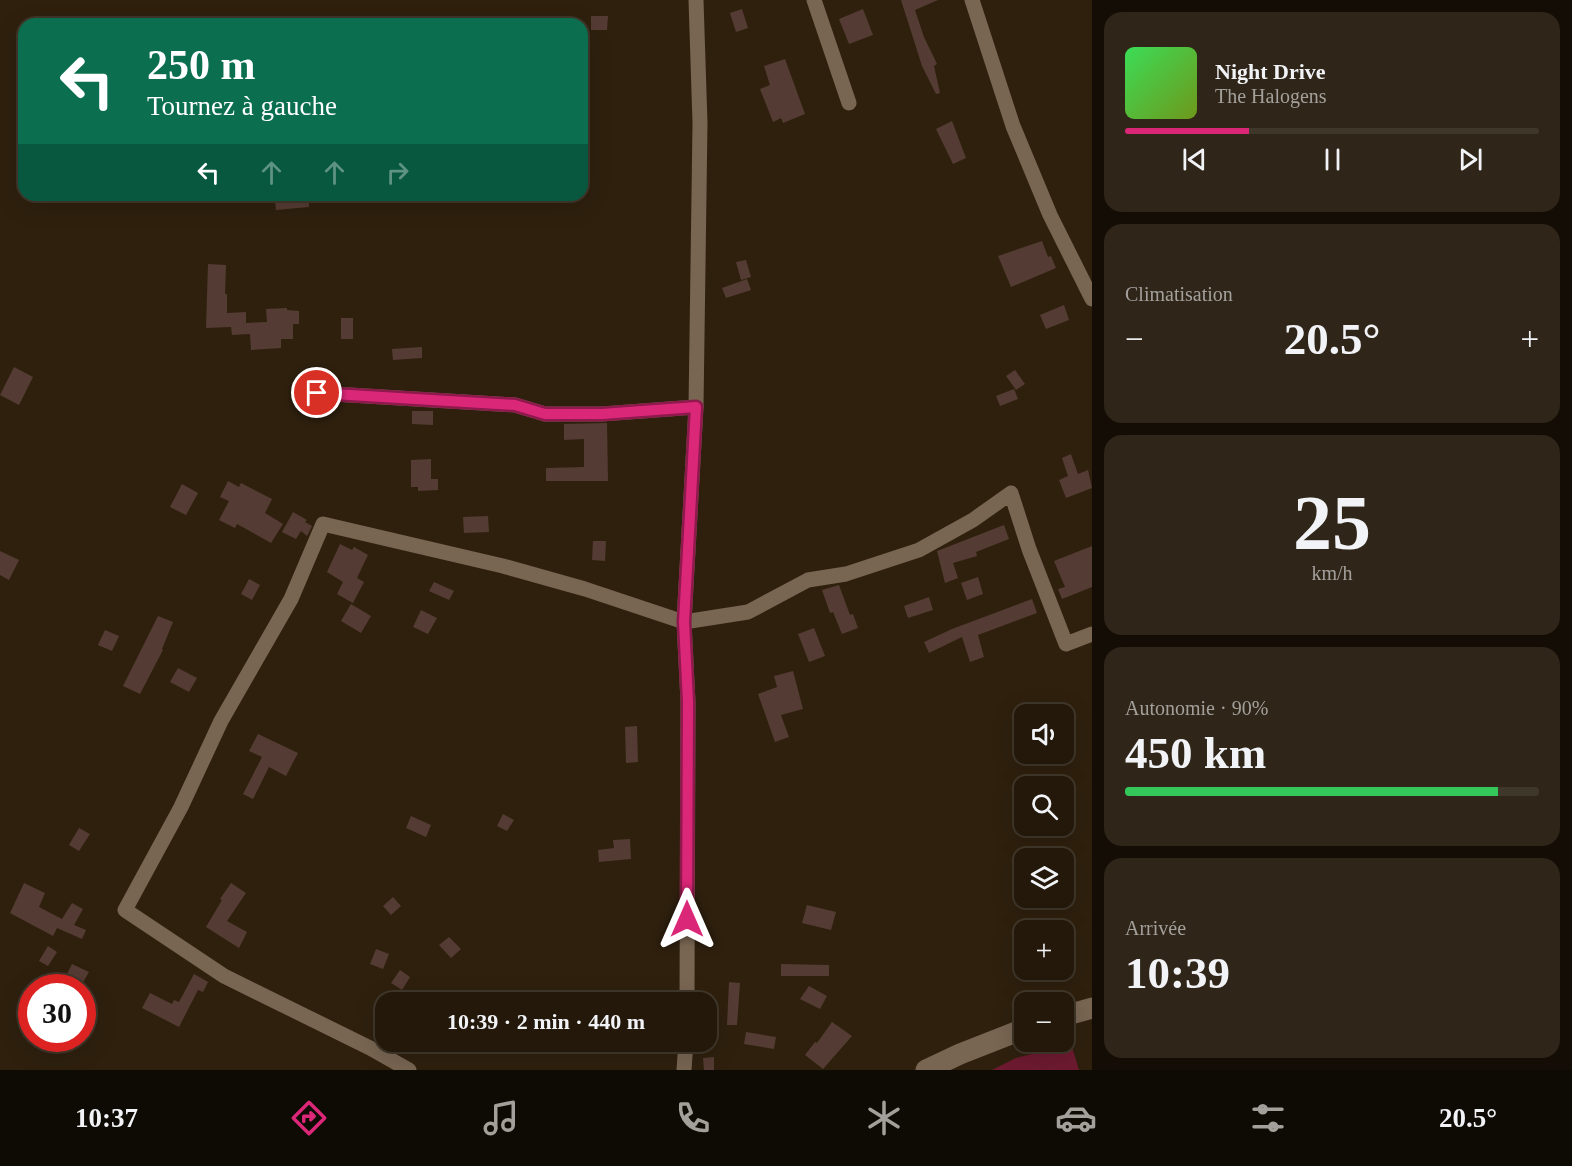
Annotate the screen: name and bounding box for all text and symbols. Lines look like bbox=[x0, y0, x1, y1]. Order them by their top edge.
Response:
icon: left bbox=[48, 42, 126, 120]
text: 250 m bbox=[147, 42, 256, 88]
text: Night Drive bbox=[1215, 59, 1326, 84]
text: The Halogens bbox=[1215, 85, 1327, 107]
text: Tournez à gauche bbox=[147, 91, 337, 121]
icon: previous bbox=[1178, 143, 1211, 176]
icon: pause bbox=[1316, 143, 1349, 176]
icon: next bbox=[1454, 143, 1487, 176]
icon: left bbox=[192, 156, 225, 189]
icon: ahead bbox=[255, 156, 288, 189]
icon: ahead bbox=[318, 156, 351, 189]
icon: right bbox=[381, 156, 414, 189]
text: Climatisation bbox=[1125, 283, 1233, 305]
text: 20.5° bbox=[1284, 314, 1380, 364]
text: − bbox=[1125, 321, 1144, 357]
text: + bbox=[1520, 321, 1539, 357]
pin bbox=[291, 367, 342, 418]
icon: arrive bbox=[300, 376, 333, 409]
text: 25 bbox=[1293, 479, 1371, 566]
text: km/h bbox=[1311, 562, 1353, 584]
text: Autonomie · 90% bbox=[1125, 697, 1268, 719]
map controls bbox=[1014, 704, 1074, 1052]
button: sound bbox=[1014, 704, 1074, 764]
text: 450 km bbox=[1125, 728, 1266, 778]
button: search bbox=[1014, 776, 1074, 836]
button: layers bbox=[1014, 848, 1074, 908]
position arrow bbox=[655, 887, 719, 951]
text: Arrivée bbox=[1125, 917, 1186, 939]
button: + bbox=[1014, 920, 1074, 980]
text: 10:39 bbox=[1125, 948, 1230, 998]
speed limit sign: 30 bbox=[18, 974, 96, 1052]
button: − bbox=[1014, 992, 1074, 1052]
text: 10:39 · 2 min · 440 m bbox=[447, 1009, 645, 1034]
icon: directions bbox=[288, 1097, 330, 1139]
icon: music bbox=[480, 1097, 522, 1139]
icon: phone bbox=[672, 1097, 714, 1139]
icon: climate bbox=[863, 1097, 905, 1139]
icon: car bbox=[1055, 1097, 1097, 1139]
icon: filters bbox=[1247, 1097, 1289, 1139]
text: 10:37 bbox=[75, 1103, 138, 1133]
text: 20.5° bbox=[1439, 1103, 1497, 1133]

